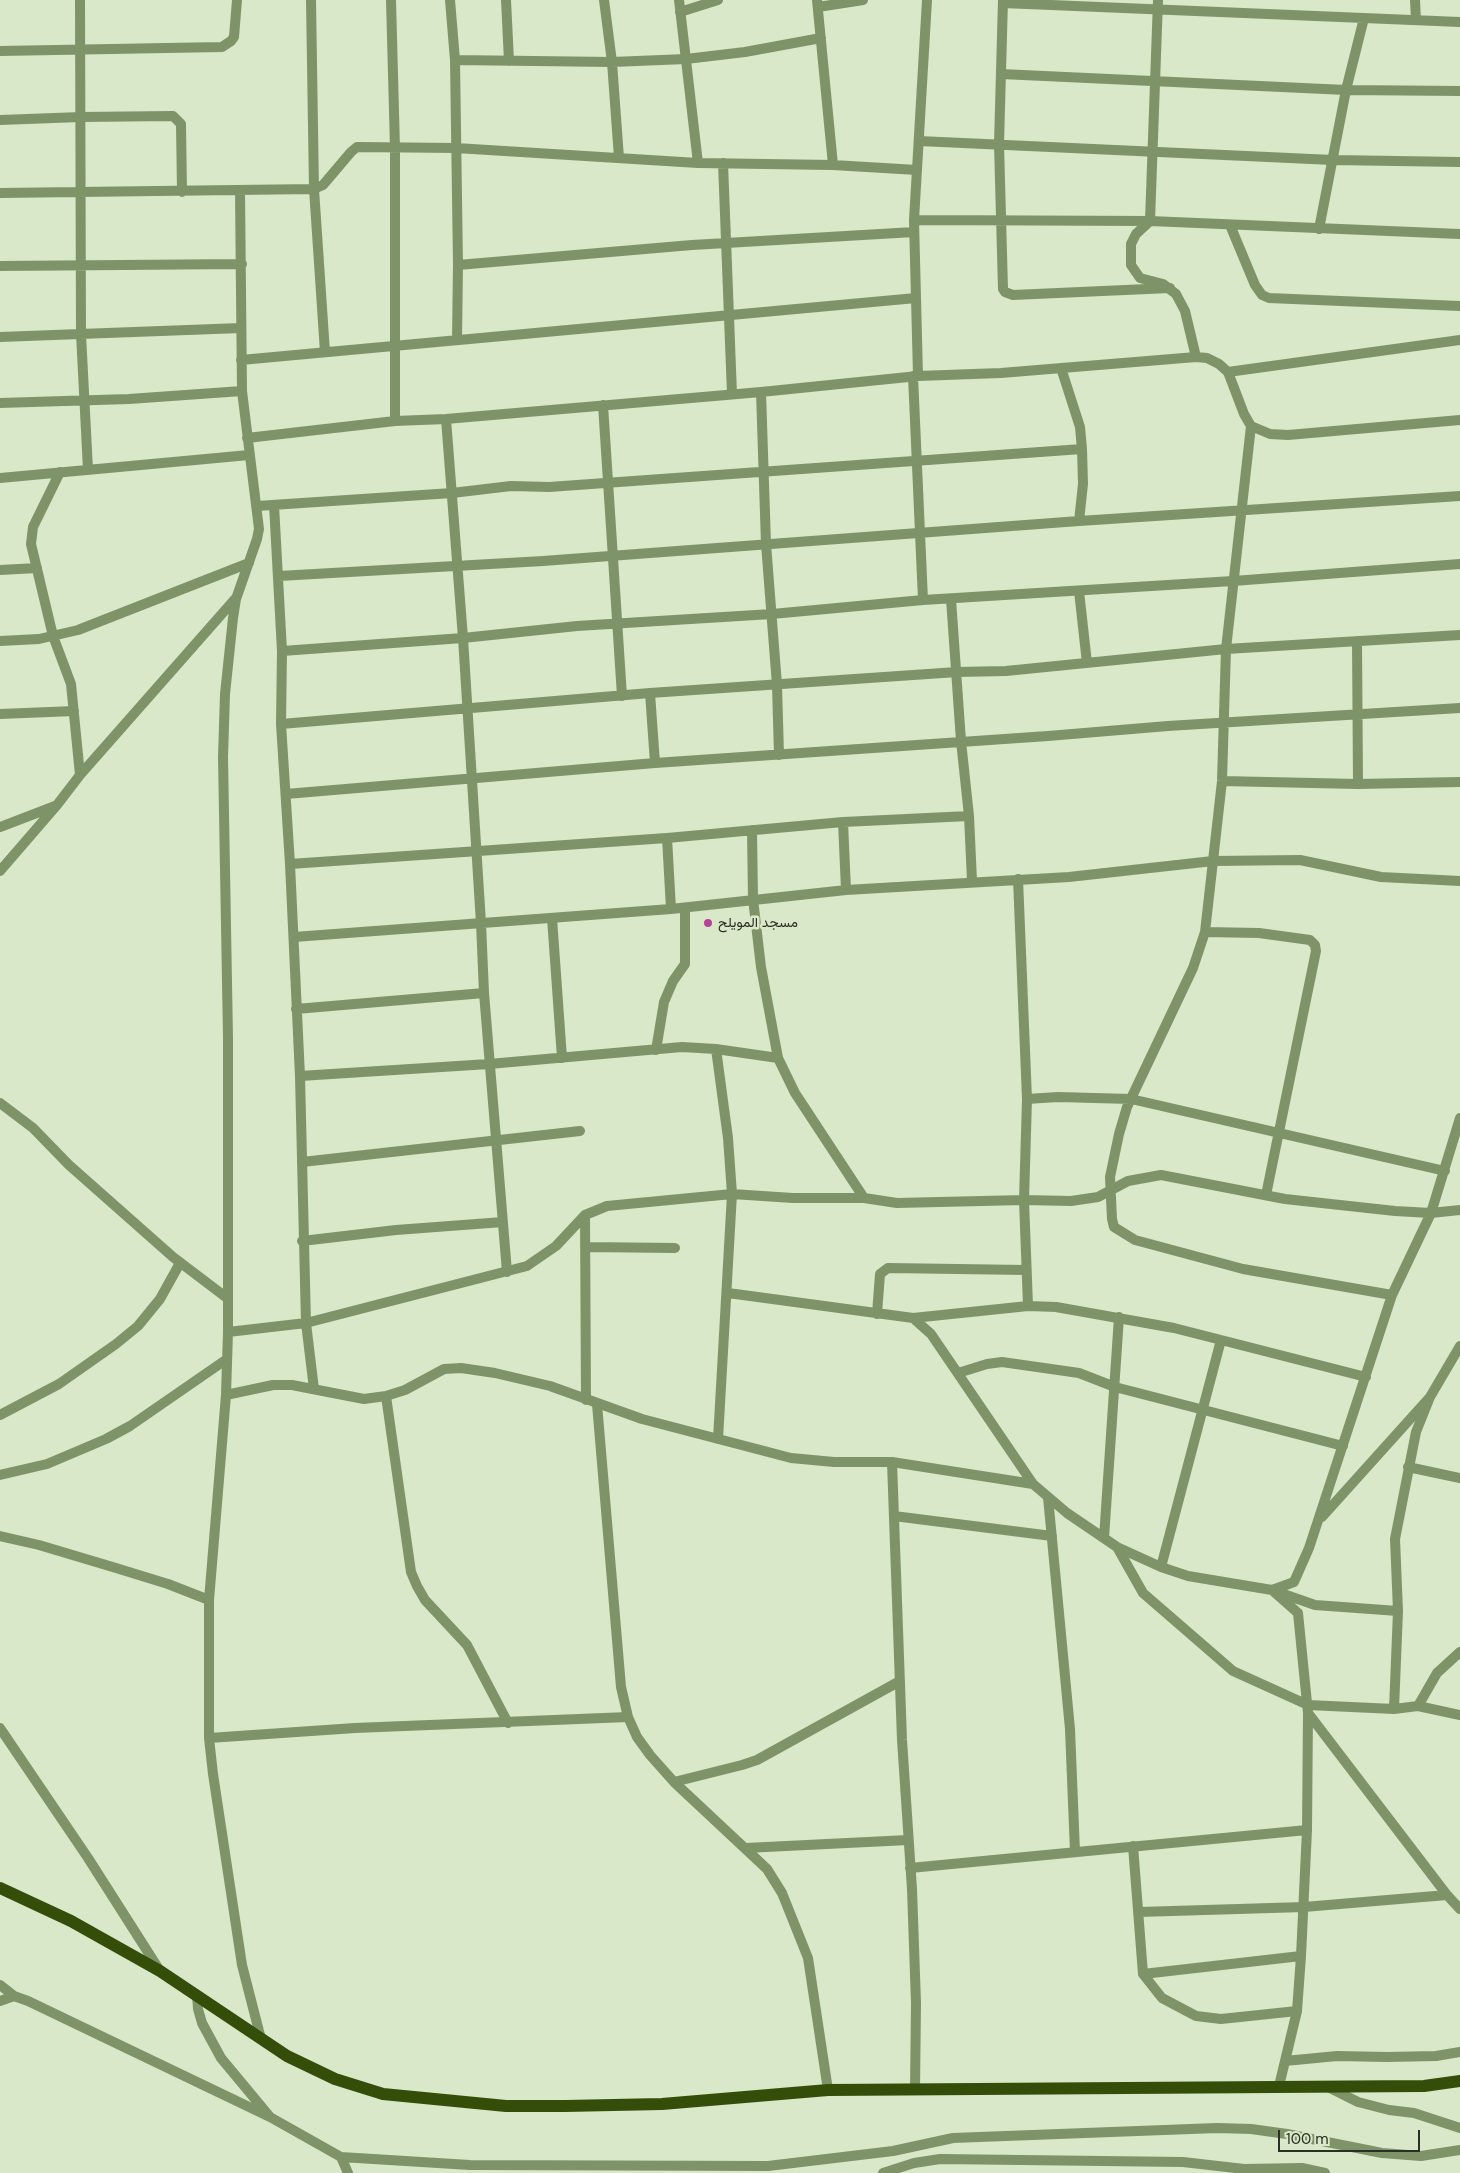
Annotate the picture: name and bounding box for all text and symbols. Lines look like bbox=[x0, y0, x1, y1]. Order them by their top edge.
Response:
place label: مسجد المويلح bbox=[718, 915, 798, 931]
marker: مسجد المويلح bbox=[702, 917, 714, 929]
scale bar bbox=[1280, 2120, 1422, 2152]
text: 100 m bbox=[1286, 2129, 1329, 2149]

